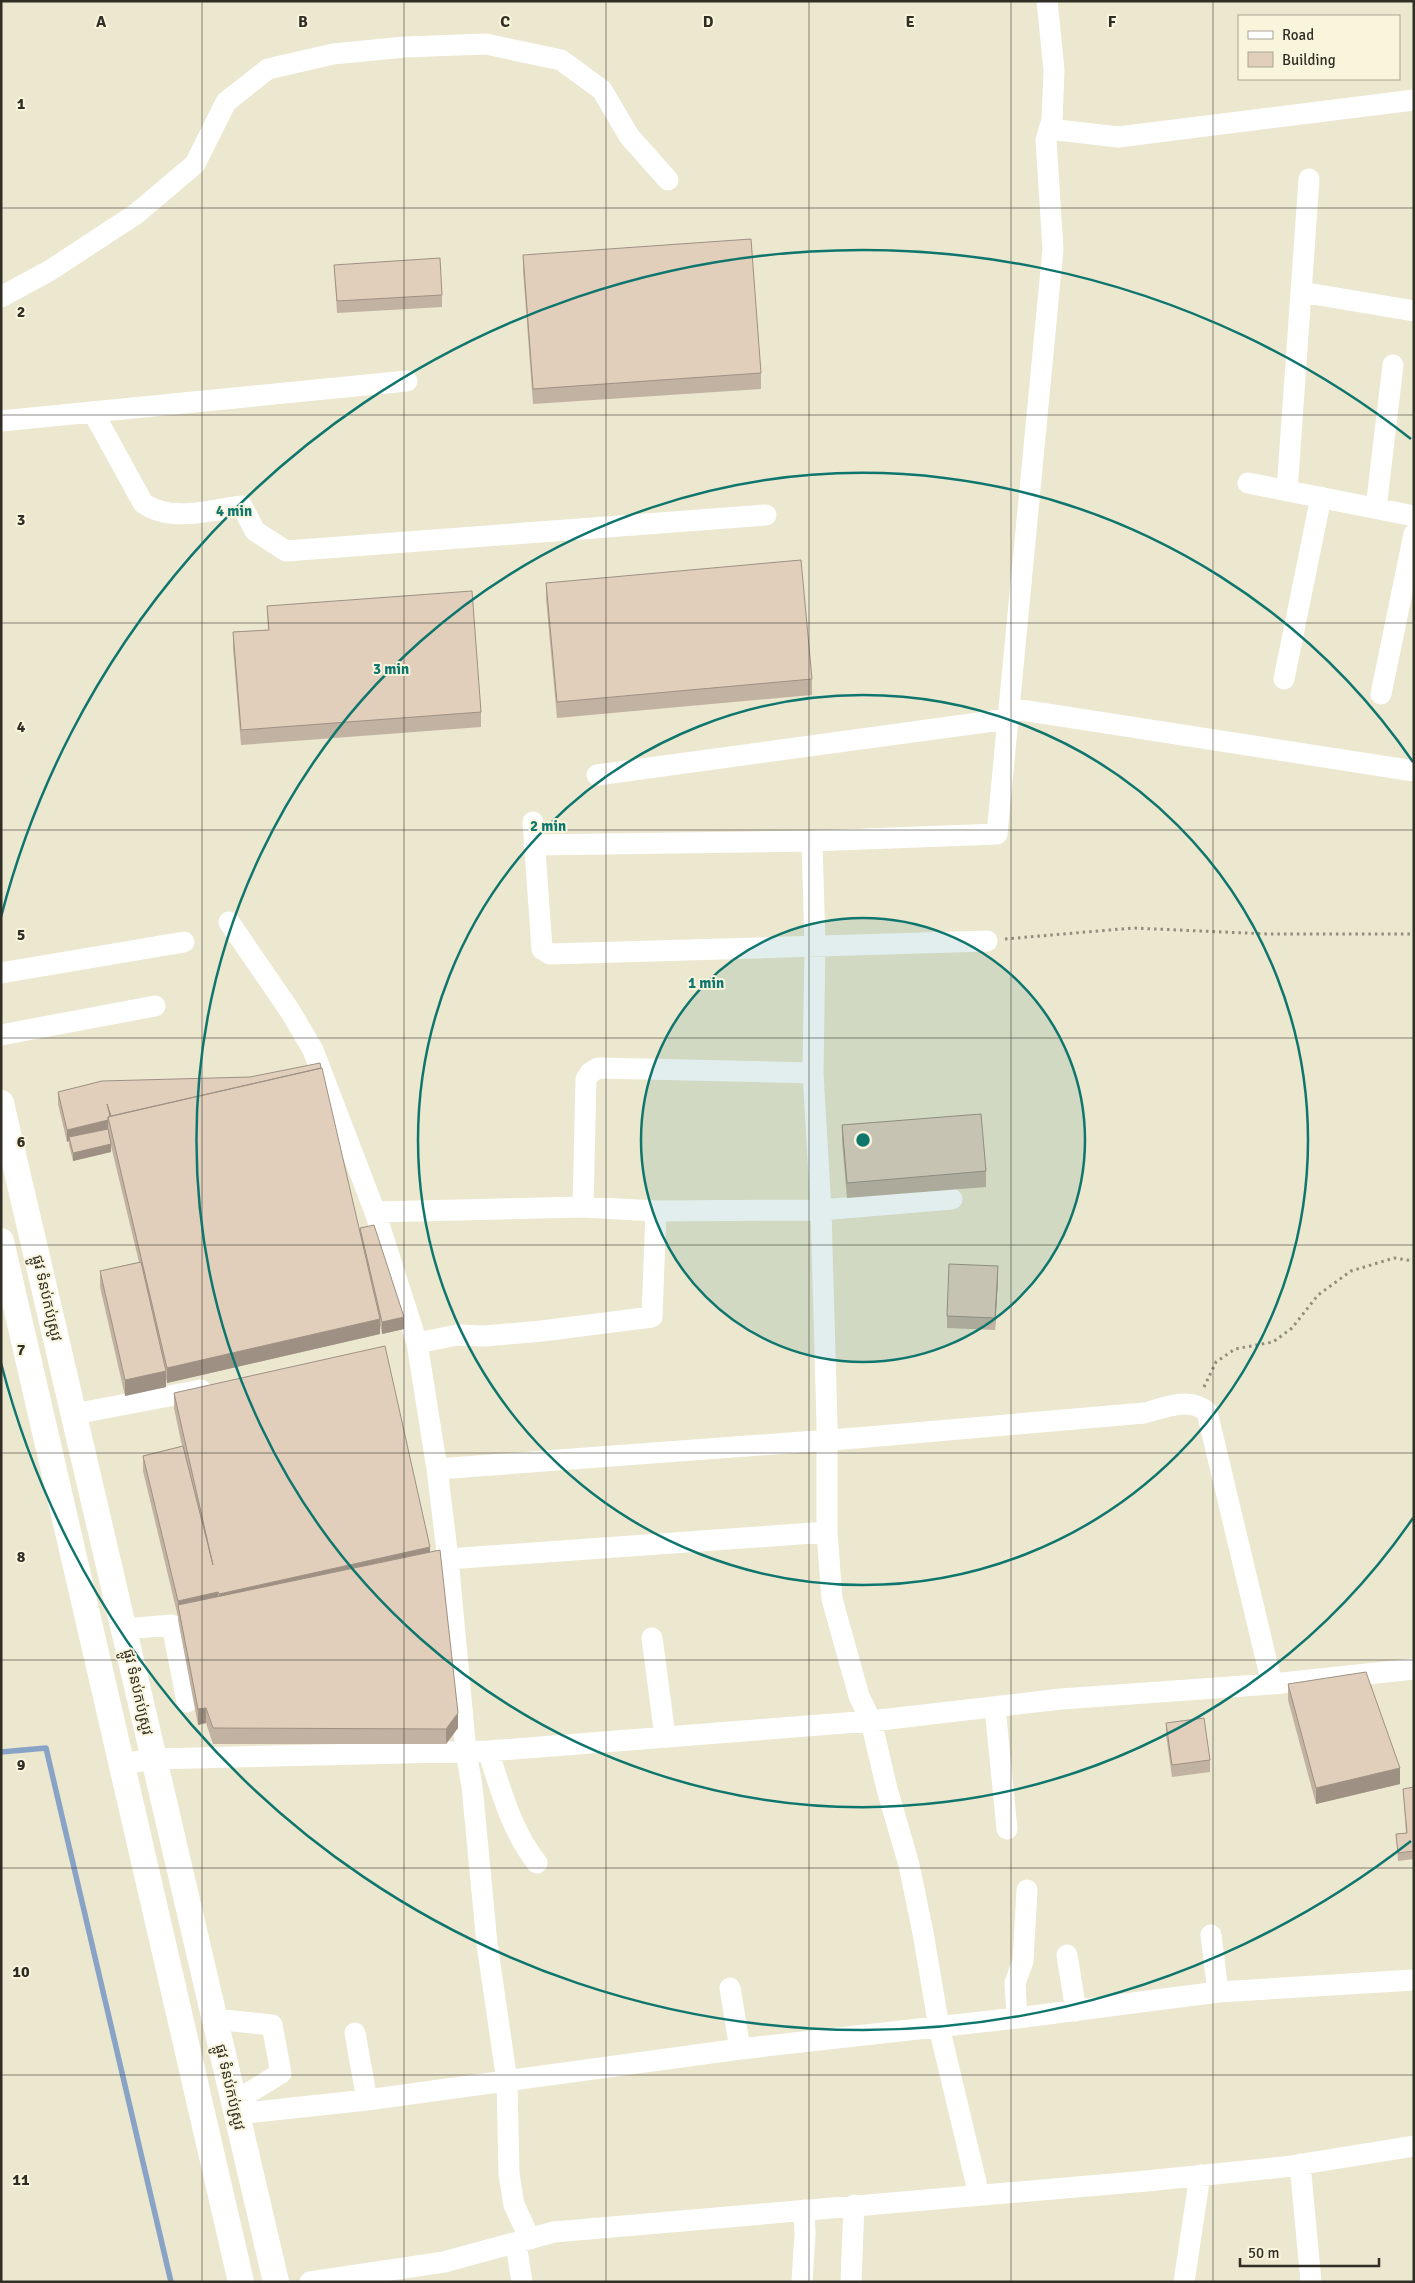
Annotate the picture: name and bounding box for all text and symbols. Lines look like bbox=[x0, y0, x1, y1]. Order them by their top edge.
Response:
text: A bbox=[96, 12, 107, 32]
text: B bbox=[298, 12, 308, 32]
text: C bbox=[500, 12, 510, 32]
text: D bbox=[703, 12, 714, 32]
text: E bbox=[905, 12, 915, 32]
text: F bbox=[1108, 12, 1117, 32]
legend bbox=[1238, 15, 1400, 80]
text: Road bbox=[1282, 26, 1314, 44]
text: Building bbox=[1282, 51, 1336, 69]
text: 1 bbox=[17, 94, 26, 114]
text: 2 bbox=[17, 302, 25, 322]
text: 4 min bbox=[216, 502, 252, 520]
text: 3 bbox=[17, 510, 25, 530]
text: 3 min bbox=[373, 660, 409, 678]
text: 4 bbox=[17, 717, 26, 737]
text: 2 min bbox=[530, 817, 566, 835]
text: 5 bbox=[17, 925, 25, 945]
text: 1 min bbox=[688, 974, 724, 992]
centre of rings bbox=[854, 1131, 872, 1149]
text: 6 bbox=[17, 1132, 26, 1152]
street label: ផ្លូវ ទំនប់កប់ស្រូវ bbox=[24, 1253, 66, 1344]
text: 7 bbox=[17, 1340, 26, 1360]
text: 8 bbox=[17, 1547, 26, 1567]
street label: ផ្លូវ ទំនប់កប់ស្រូវ bbox=[115, 1647, 157, 1738]
text: 9 bbox=[17, 1755, 26, 1775]
text: 10 bbox=[12, 1962, 30, 1982]
street label: ផ្លូវ ទំនប់កប់ស្រូវ bbox=[207, 2042, 249, 2133]
text: 11 bbox=[12, 2170, 30, 2190]
scale bar bbox=[1240, 2236, 1379, 2268]
text: 50 m bbox=[1248, 2244, 1279, 2262]

